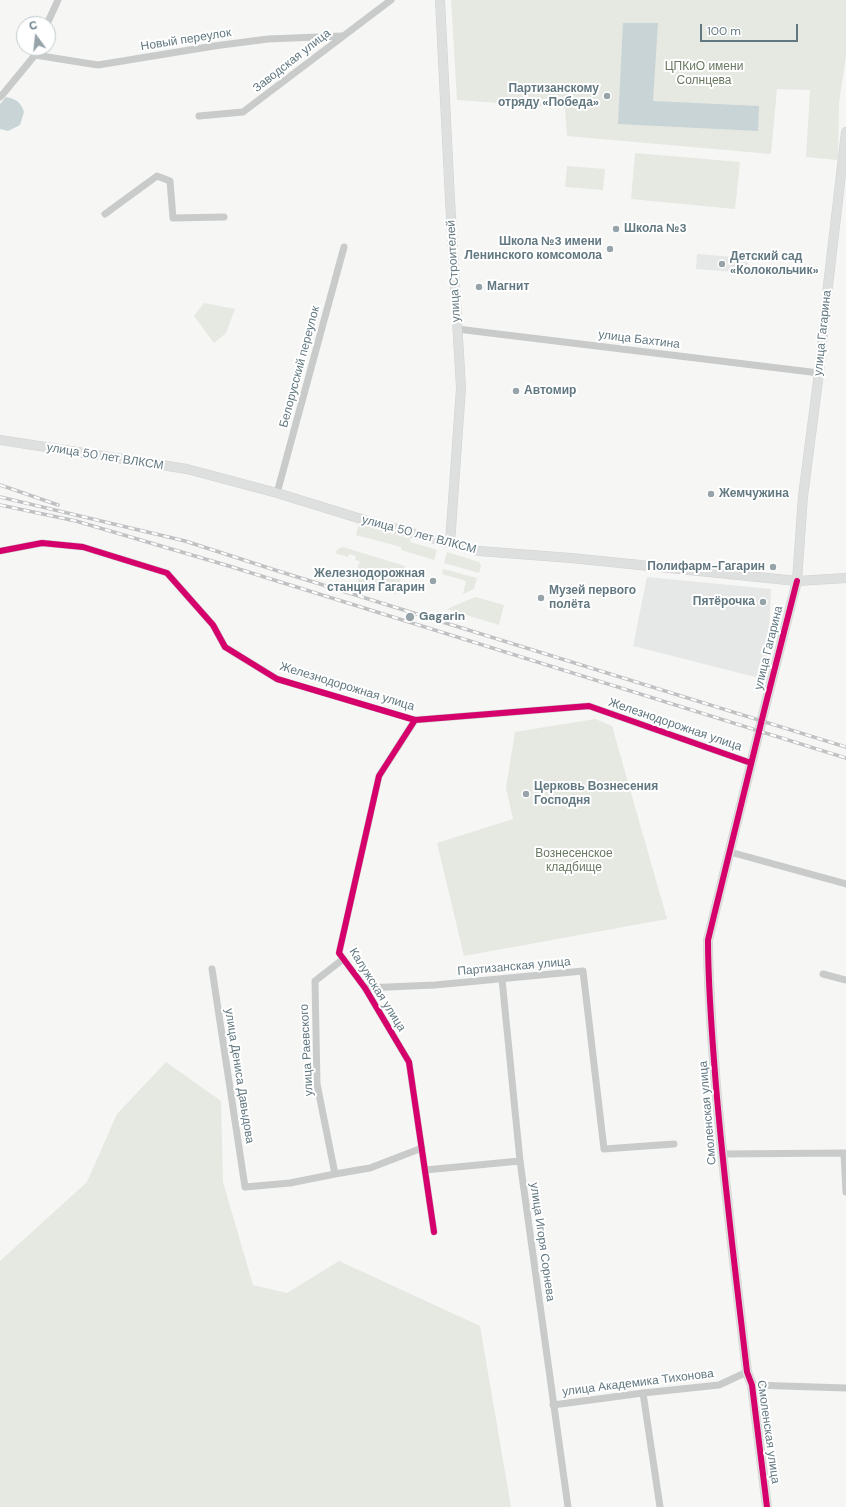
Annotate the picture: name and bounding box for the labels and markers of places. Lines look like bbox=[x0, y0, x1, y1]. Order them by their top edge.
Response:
place label: Партизанскому отряду «Победа» bbox=[498, 82, 599, 110]
marker: Партизанскому отряду «Победа» bbox=[602, 91, 612, 101]
place label: Школа №3 bbox=[624, 222, 687, 236]
marker: Школа №3 bbox=[611, 224, 621, 234]
place label: Школа №3 имени Ленинского комсомола bbox=[465, 235, 602, 263]
marker: Школа №3 имени Ленинского комсомола bbox=[605, 244, 615, 254]
place label: Детский сад «Колокольчик» bbox=[730, 250, 819, 278]
marker: Детский сад «Колокольчик» bbox=[717, 259, 727, 269]
place label: Магнит bbox=[487, 280, 529, 294]
marker: Магнит bbox=[474, 282, 484, 292]
place label: Автомир bbox=[524, 384, 576, 398]
marker: Автомир bbox=[511, 386, 521, 396]
place label: Жемчужина bbox=[719, 487, 789, 501]
marker: Жемчужина bbox=[706, 489, 716, 499]
place label: Полифарм-Гагарин bbox=[647, 560, 765, 574]
marker: Полифарм-Гагарин bbox=[768, 562, 778, 572]
place label: Железнодорожная станция Гагарин bbox=[314, 567, 425, 595]
marker: Железнодорожная станция Гагарин bbox=[428, 576, 438, 586]
place label: Музей первого полёта bbox=[549, 584, 636, 612]
marker: Музей первого полёта bbox=[536, 593, 546, 603]
place label: Пятёрочка bbox=[693, 595, 755, 609]
marker: Пятёрочка bbox=[758, 597, 768, 607]
place label: Gagarin bbox=[419, 610, 465, 624]
marker: Gagarin bbox=[404, 611, 416, 623]
place label: Церковь Вознесения Господня bbox=[534, 780, 658, 808]
marker: Церковь Вознесения Господня bbox=[521, 789, 531, 799]

